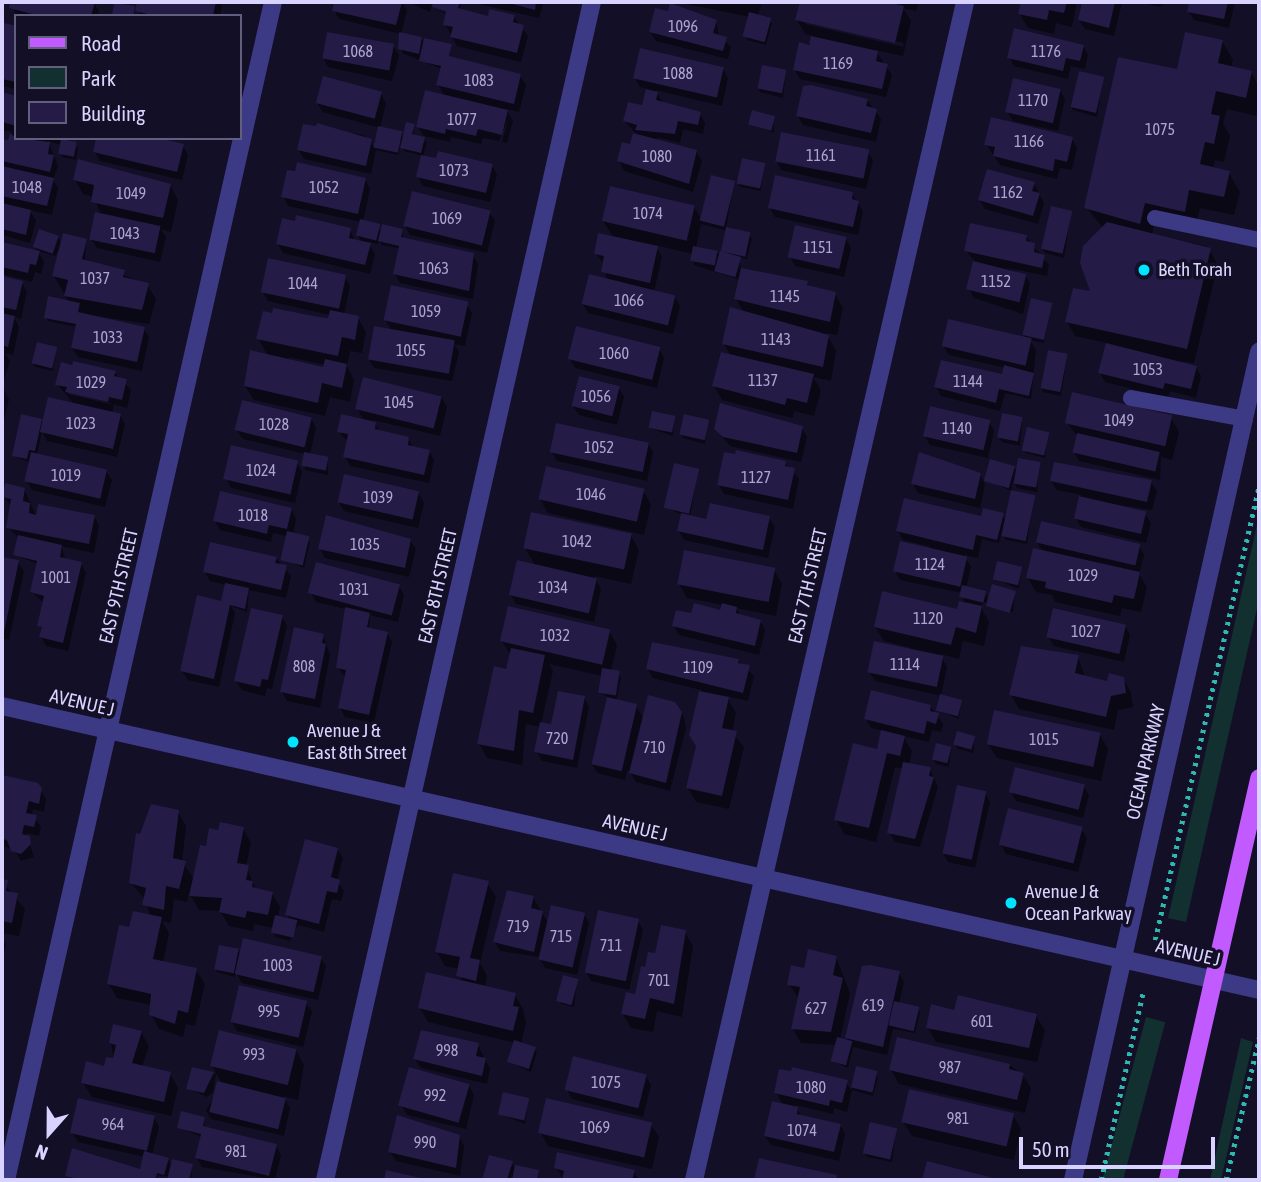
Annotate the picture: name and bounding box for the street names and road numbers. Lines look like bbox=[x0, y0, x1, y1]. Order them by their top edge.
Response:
street label: EAST 9TH STREET bbox=[95, 526, 143, 646]
street label: EAST 8TH STREET bbox=[414, 526, 462, 646]
street label: EAST 7TH STREET bbox=[784, 526, 832, 646]
street label: AVENUE J bbox=[48, 685, 116, 721]
street label: OCEAN PARKWAY bbox=[1122, 702, 1170, 822]
street label: AVENUE J bbox=[601, 810, 669, 846]
street label: AVENUE J bbox=[1154, 935, 1222, 971]

